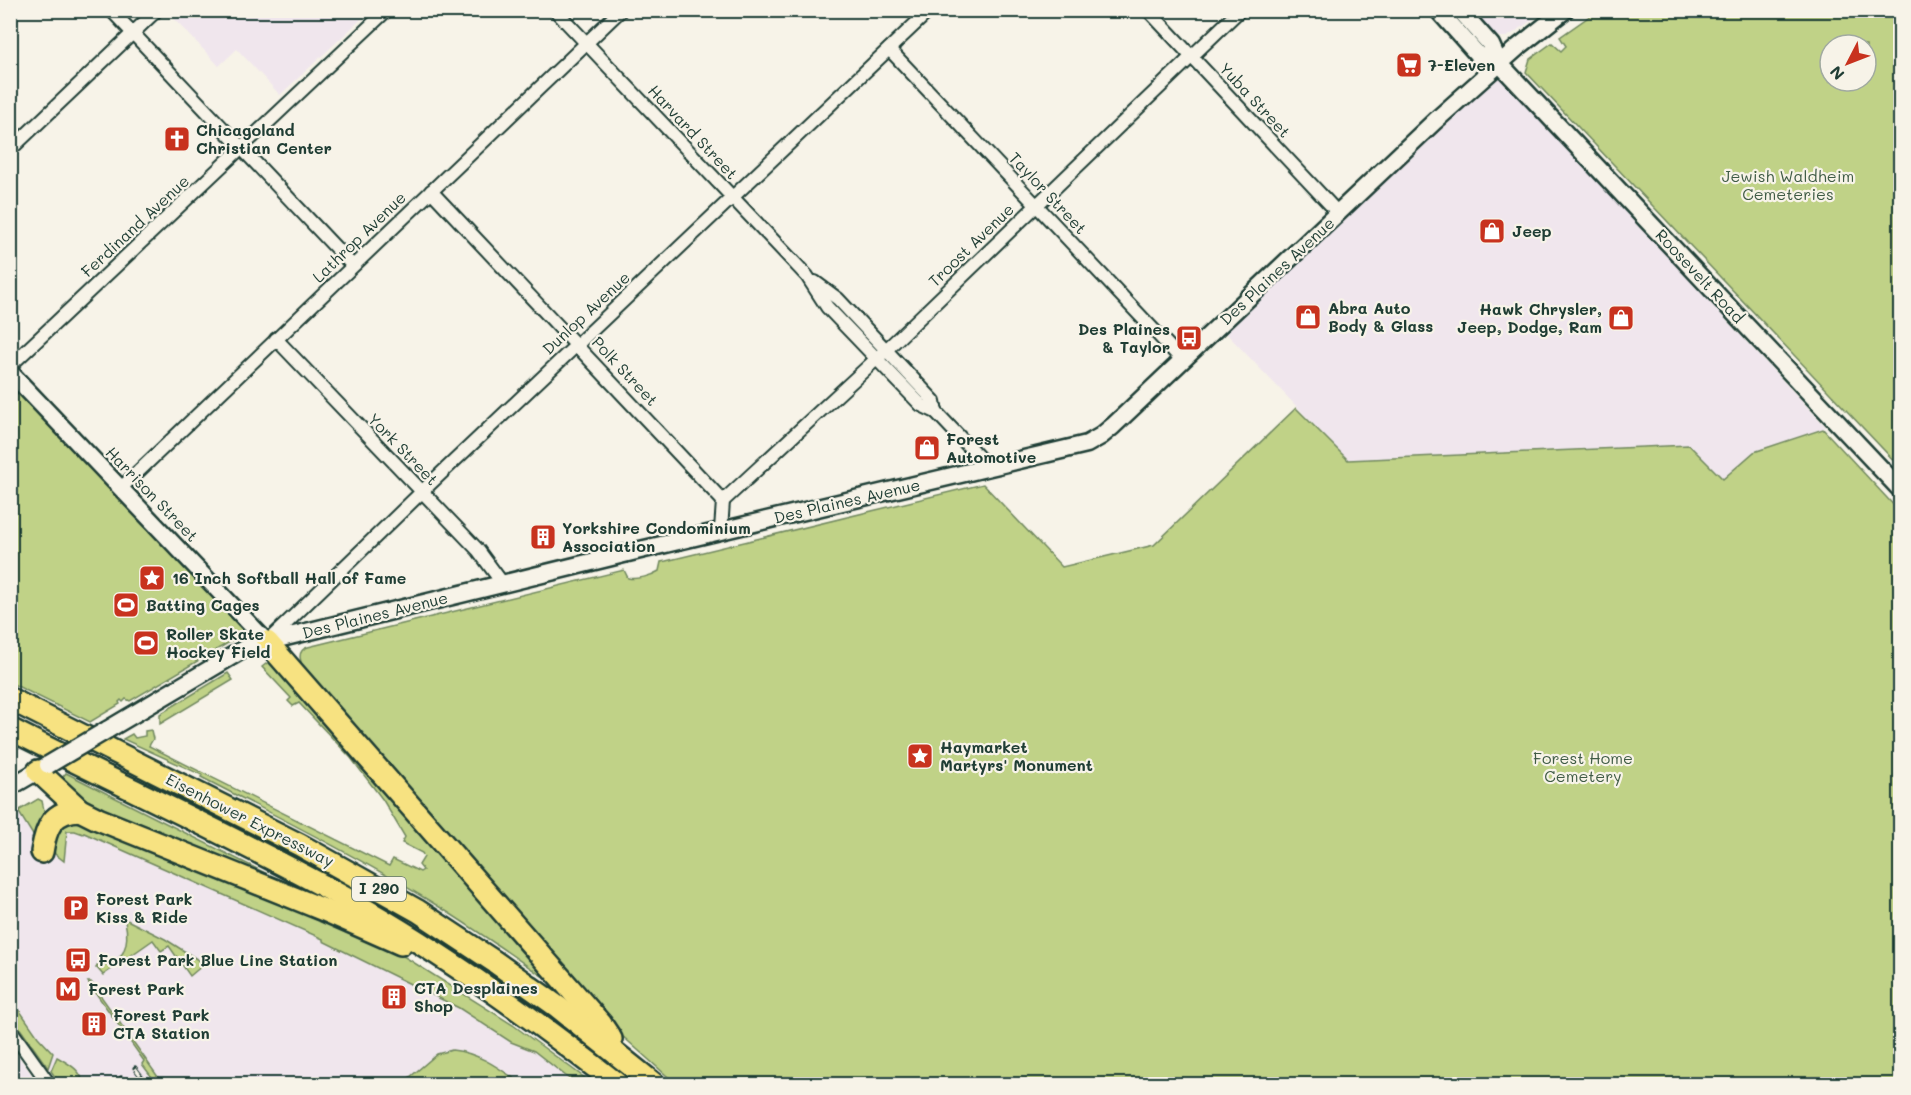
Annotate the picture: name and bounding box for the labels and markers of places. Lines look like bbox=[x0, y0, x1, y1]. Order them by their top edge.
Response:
supermarket icon: 7-Eleven bbox=[1394, 50, 1424, 80]
place label: 7-Eleven bbox=[1428, 54, 1495, 75]
place label: Chicagoland Christian Center bbox=[196, 119, 332, 158]
church icon: Chicagoland Christian Center bbox=[162, 124, 192, 154]
shop icon: Jeep bbox=[1477, 216, 1507, 246]
place label: Jeep bbox=[1512, 220, 1552, 241]
place label: Abra Auto Body & Glass bbox=[1328, 297, 1433, 336]
place label: Hawk Chrysler, Jeep, Dodge, Ram bbox=[1457, 298, 1602, 337]
shop icon: Abra Auto Body & Glass bbox=[1293, 302, 1323, 332]
shop icon: Hawk Chrysler, Jeep, Dodge, Ram bbox=[1606, 303, 1636, 333]
place label: Des Plaines & Taylor bbox=[1078, 318, 1170, 357]
bus stop icon: Des Plaines & Taylor bbox=[1174, 323, 1204, 353]
place label: Forest Automotive bbox=[946, 428, 1036, 467]
shop icon: Forest Automotive bbox=[912, 433, 942, 463]
place label: Yorkshire Condominium Association bbox=[562, 517, 751, 556]
building icon: Yorkshire Condominium Association bbox=[528, 522, 558, 552]
place icon: 16 Inch Softball Hall of Fame bbox=[137, 563, 167, 593]
place label: 16 Inch Softball Hall of Fame bbox=[172, 567, 406, 588]
sports icon: Batting Cages bbox=[111, 590, 141, 620]
place label: Batting Cages bbox=[146, 594, 260, 615]
place label: Roller Skate Hockey Field bbox=[166, 623, 270, 662]
sports icon: Roller Skate Hockey Field bbox=[131, 628, 161, 658]
place label: Haymarket Martyrs' Monument bbox=[940, 736, 1093, 775]
place icon: Haymarket Martyrs' Monument bbox=[905, 741, 935, 771]
place label: Forest Park Kiss & Ride bbox=[96, 888, 192, 927]
parking icon: Forest Park Kiss & Ride bbox=[61, 893, 91, 923]
bus stop icon: Forest Park Blue Line Station bbox=[63, 945, 93, 975]
place label: Forest Park Blue Line Station bbox=[98, 949, 337, 970]
metro station icon: Forest Park bbox=[53, 974, 83, 1004]
place label: CTA Desplaines Shop bbox=[414, 977, 538, 1016]
place label: Forest Park bbox=[88, 978, 184, 999]
building icon: CTA Desplaines Shop bbox=[379, 982, 409, 1012]
place label: Forest Park CTA Station bbox=[113, 1004, 210, 1043]
building icon: Forest Park CTA Station bbox=[79, 1009, 109, 1039]

